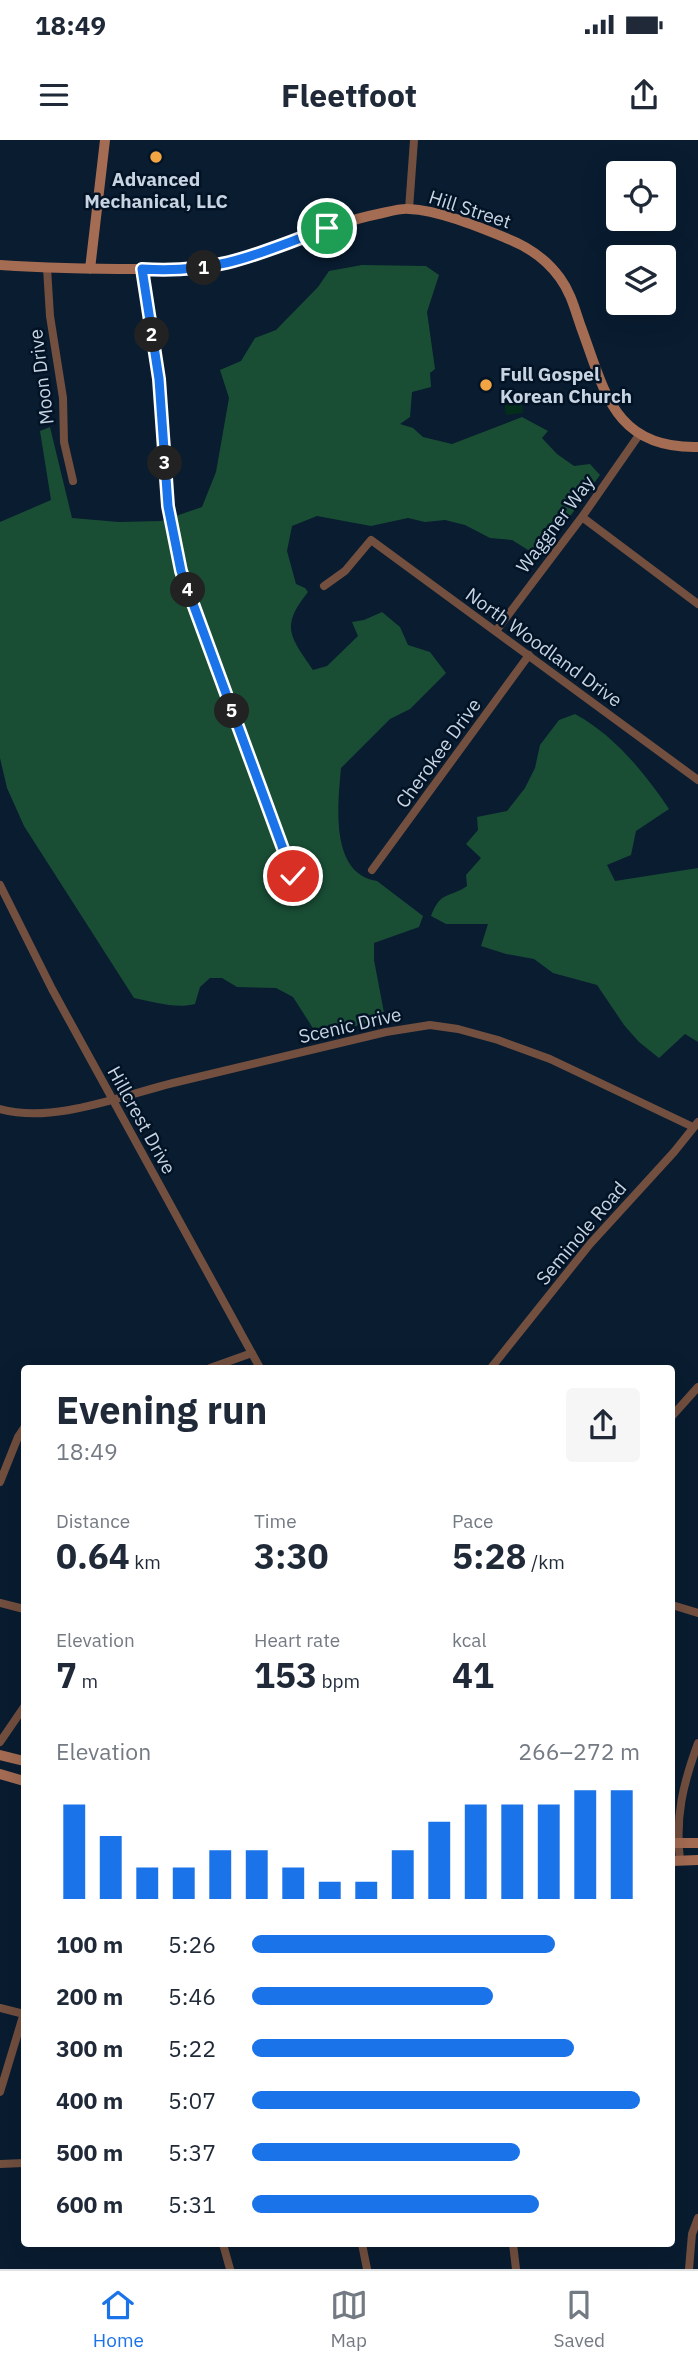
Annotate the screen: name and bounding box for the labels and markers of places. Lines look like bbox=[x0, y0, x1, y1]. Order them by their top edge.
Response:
marker: Advanced Mechanical, LLC bbox=[148, 149, 164, 165]
place label: Advanced Mechanical, LLC bbox=[84, 167, 228, 213]
pin bbox=[297, 198, 357, 258]
pin: 1 bbox=[186, 250, 222, 286]
pin: 2 bbox=[134, 318, 170, 352]
place label: Full Gospel Korean Church bbox=[500, 362, 632, 408]
marker: Full Gospel Korean Church bbox=[478, 377, 494, 393]
pin: 3 bbox=[148, 446, 182, 480]
pin: 4 bbox=[170, 573, 206, 608]
pin: 5 bbox=[215, 694, 250, 728]
pin bbox=[263, 846, 323, 906]

